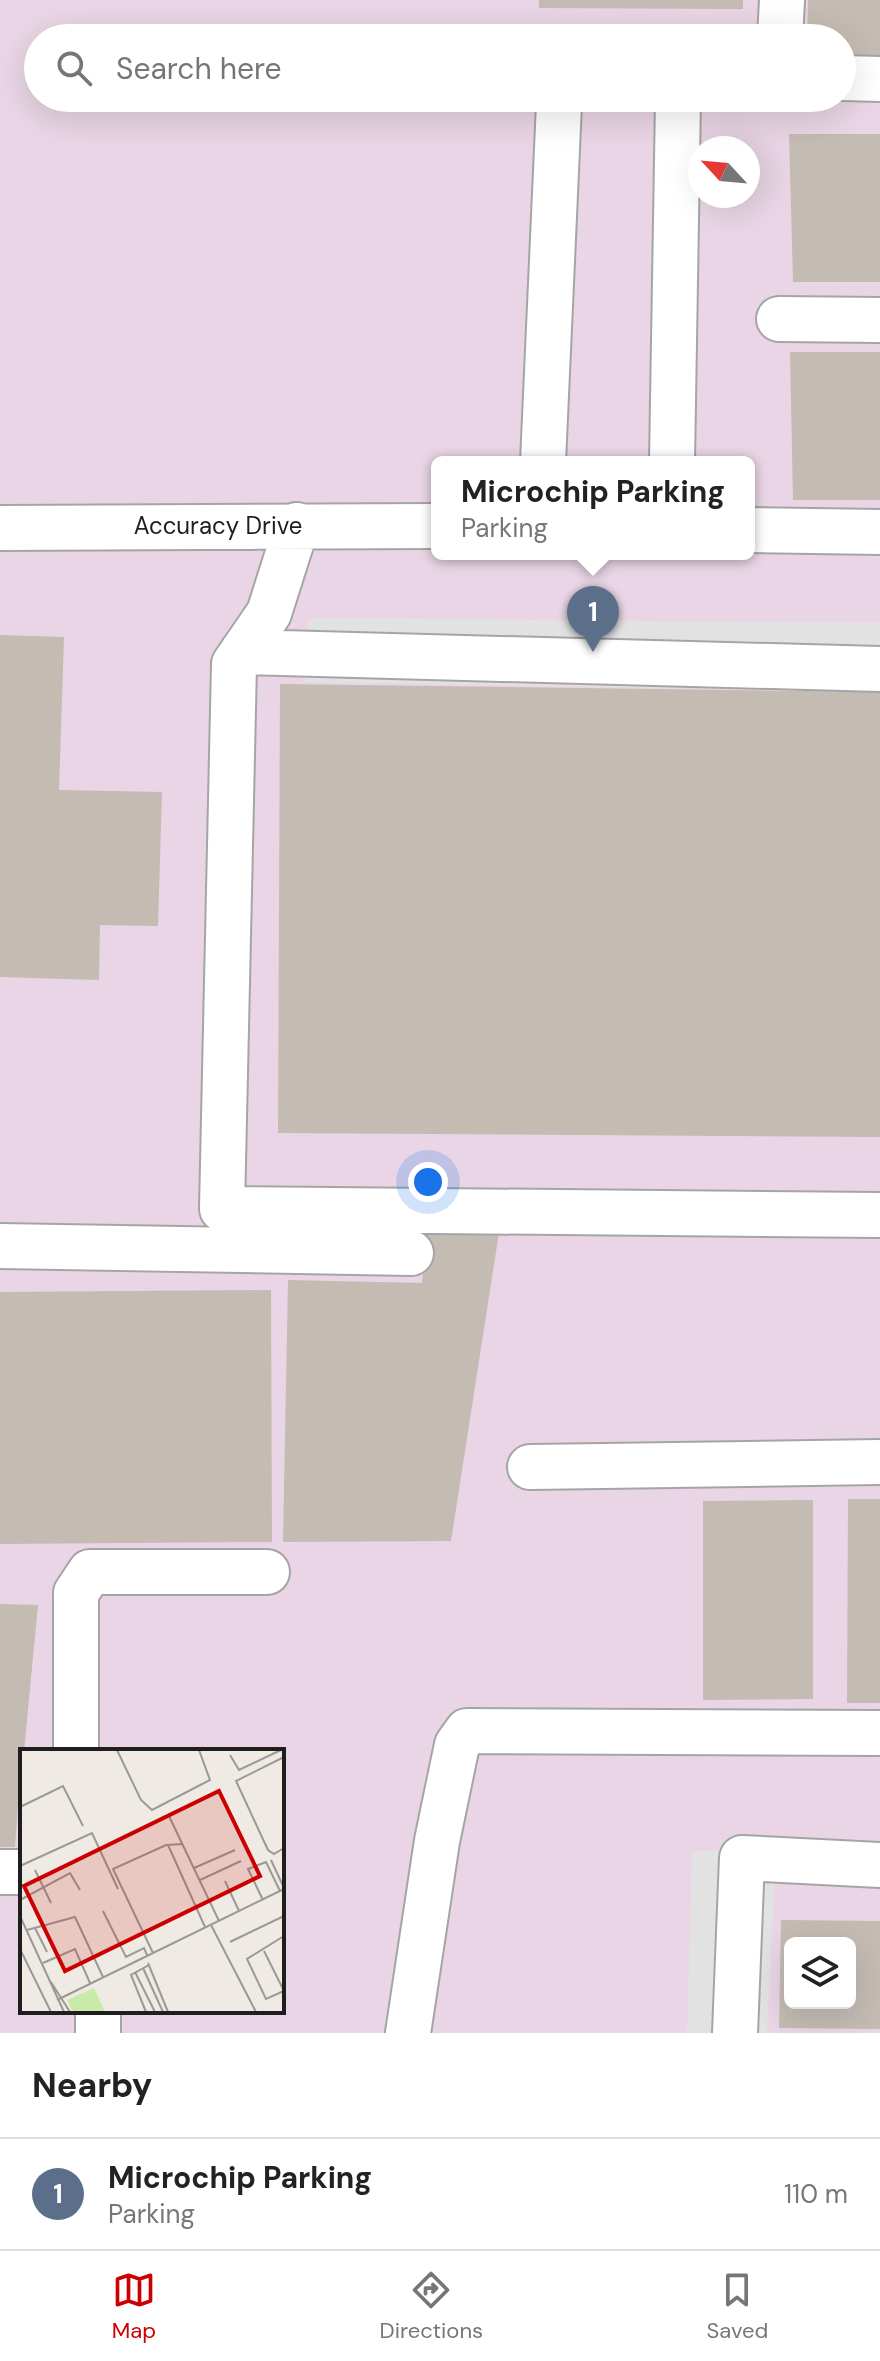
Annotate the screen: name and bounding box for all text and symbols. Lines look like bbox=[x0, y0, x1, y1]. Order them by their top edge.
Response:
search box bbox=[24, 24, 856, 112]
icon: search bbox=[52, 46, 96, 90]
text: Search here bbox=[116, 49, 282, 88]
north arrow bbox=[688, 136, 760, 208]
popup bbox=[431, 456, 755, 560]
text: Microchip Parking bbox=[461, 472, 725, 511]
street label: Accuracy Drive bbox=[134, 510, 302, 541]
text: Parking bbox=[461, 511, 548, 545]
pin: 1 bbox=[567, 586, 619, 652]
your location bbox=[408, 1162, 448, 1202]
inset map bbox=[20, 1749, 284, 2013]
map controls bbox=[784, 1937, 856, 2009]
button: layers bbox=[784, 1937, 856, 2009]
text: Nearby bbox=[32, 2063, 152, 2108]
text: Microchip Parking bbox=[108, 2158, 372, 2197]
text: 1 bbox=[53, 2177, 63, 2211]
text: 110 m bbox=[784, 2177, 848, 2211]
text: Parking bbox=[108, 2197, 195, 2231]
tab: Map bbox=[112, 2268, 156, 2345]
tab: Directions bbox=[380, 2268, 483, 2345]
tab: Saved bbox=[707, 2268, 768, 2345]

